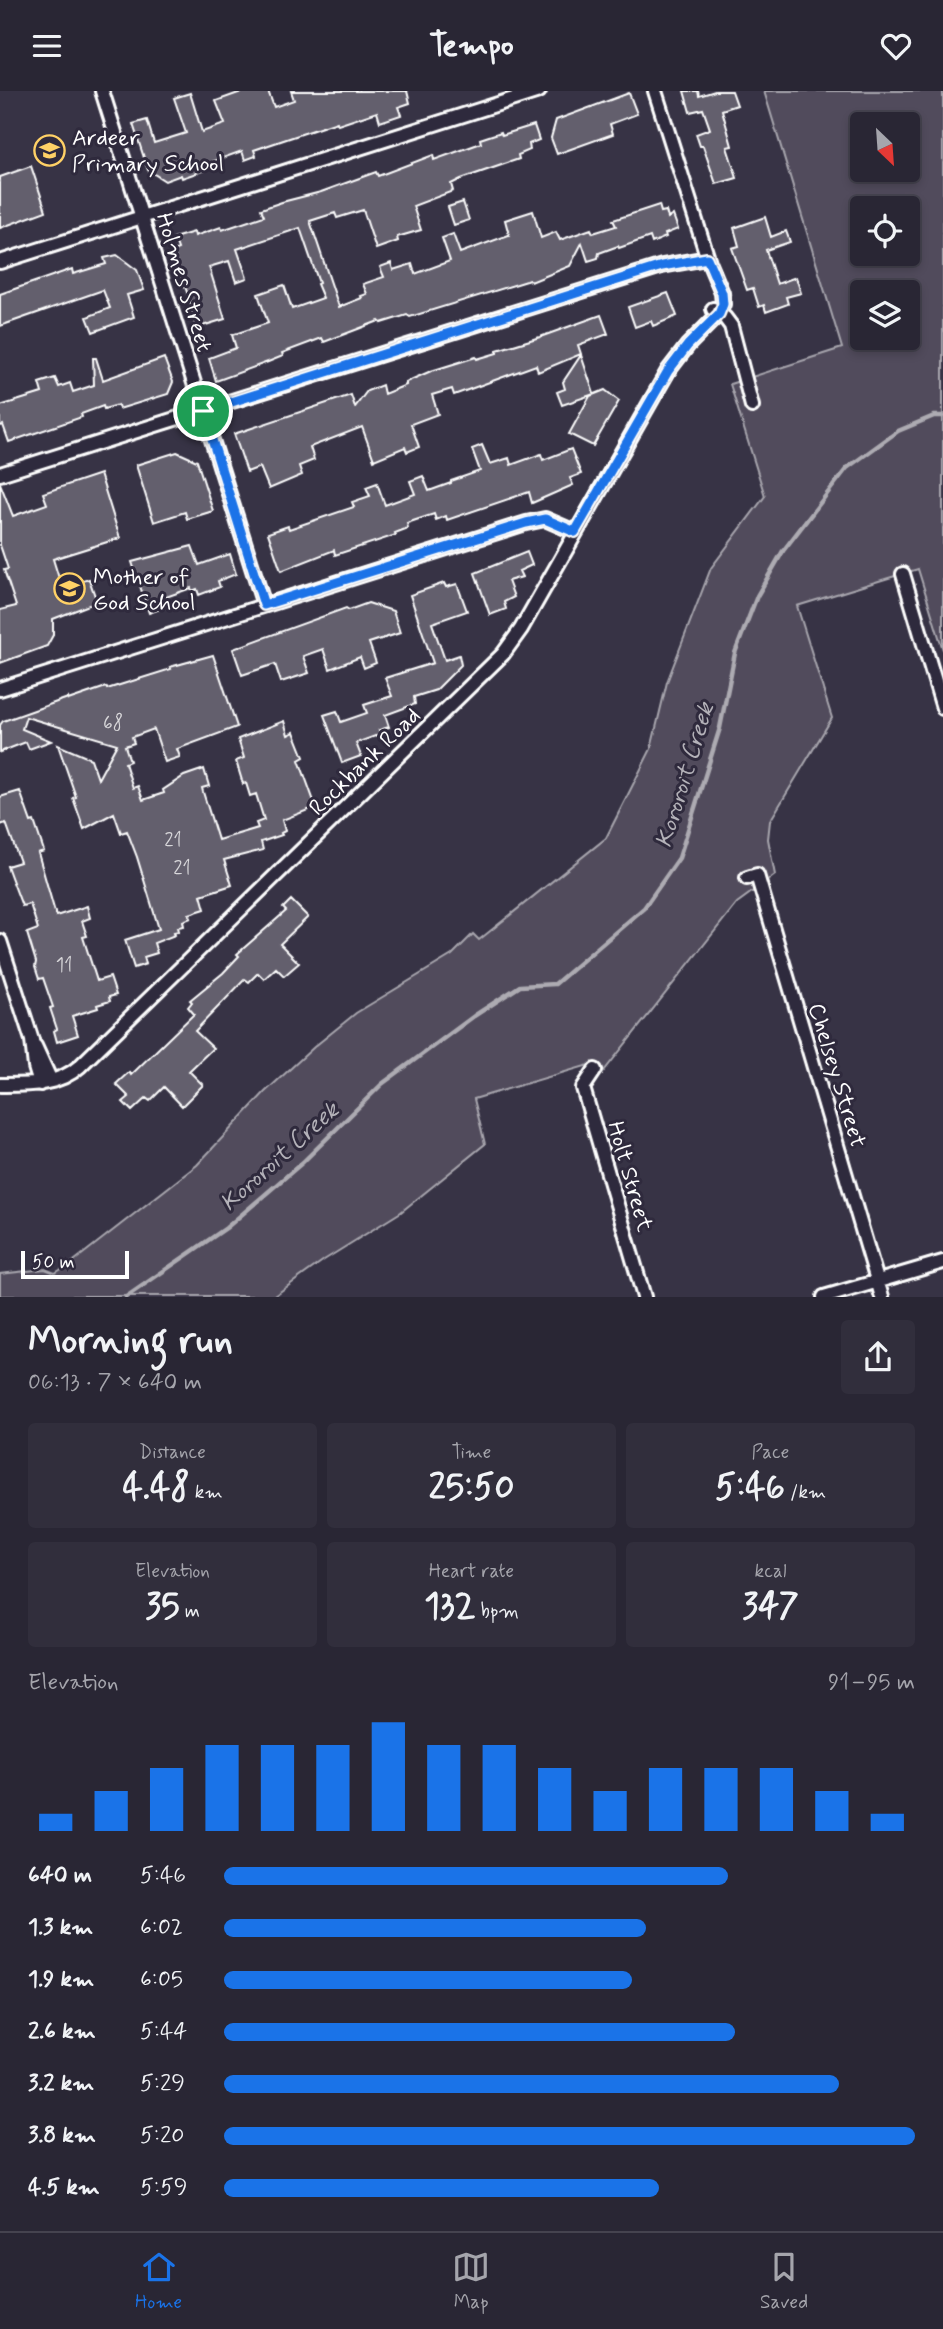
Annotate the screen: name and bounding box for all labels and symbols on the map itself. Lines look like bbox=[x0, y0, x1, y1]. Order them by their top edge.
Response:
north arrow bbox=[850, 112, 920, 182]
place label: Ardeer Primary School bbox=[72, 124, 224, 180]
school or university icon: Ardeer Primary School bbox=[32, 133, 66, 167]
street label: Holmes Street bbox=[148, 209, 218, 356]
pin bbox=[173, 381, 233, 441]
place label: Mother of God School bbox=[93, 563, 196, 619]
school or university icon: Mother of God School bbox=[53, 572, 87, 606]
water label: Kororoit Creek bbox=[649, 697, 723, 852]
street label: Rockbank Road bbox=[303, 702, 428, 823]
house number: 68 bbox=[103, 711, 123, 736]
house number: 21 bbox=[164, 828, 182, 853]
house number: 21 bbox=[173, 856, 191, 881]
house number: 11 bbox=[56, 953, 72, 978]
street label: Chelsey Street bbox=[800, 1000, 872, 1152]
water label: Kororoit Creek bbox=[214, 1094, 347, 1219]
street label: Holt Street bbox=[599, 1118, 659, 1236]
scale bar bbox=[21, 1247, 130, 1279]

